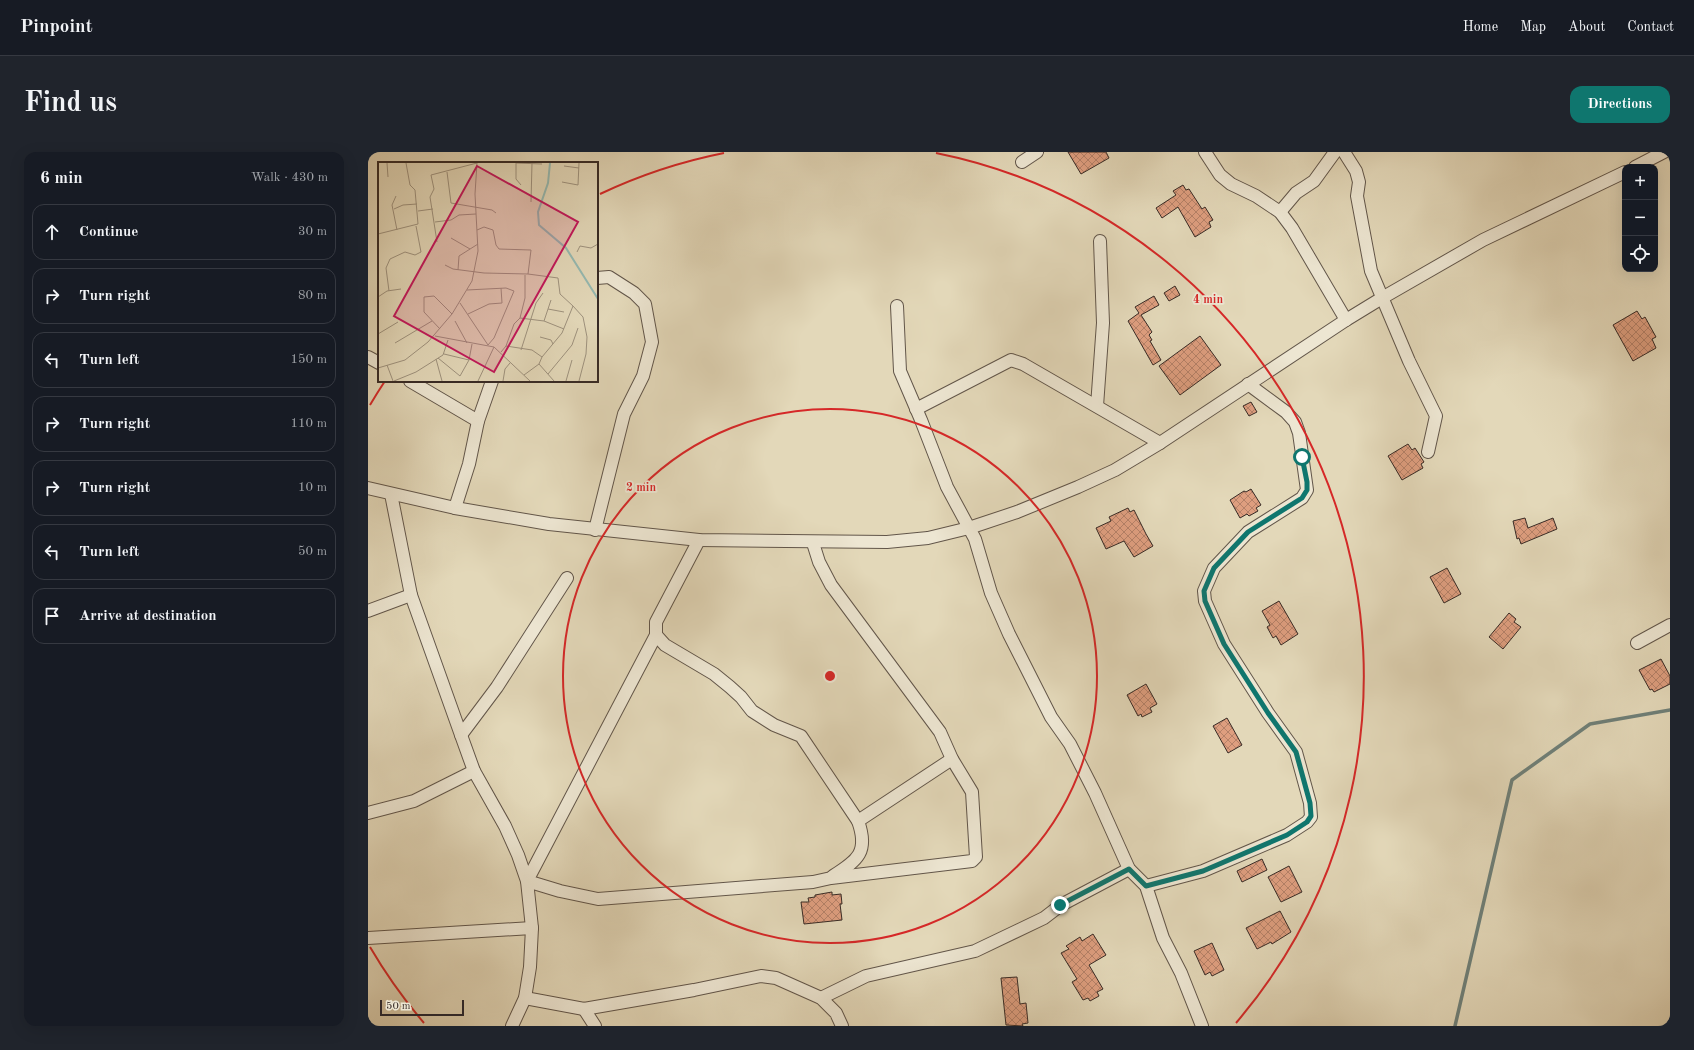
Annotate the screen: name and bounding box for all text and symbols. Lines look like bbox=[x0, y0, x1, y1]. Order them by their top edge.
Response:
text: Pinpoint bbox=[20, 18, 93, 37]
text: Home bbox=[1463, 20, 1498, 34]
text: Map bbox=[1520, 20, 1546, 34]
text: About bbox=[1568, 20, 1605, 34]
text: Contact bbox=[1627, 20, 1674, 34]
button: Directions bbox=[1570, 86, 1670, 123]
text: Find us bbox=[24, 90, 117, 118]
inset map bbox=[378, 162, 598, 382]
map controls bbox=[1622, 164, 1658, 272]
button: + bbox=[1622, 164, 1658, 200]
text: 6 min bbox=[40, 170, 83, 187]
text: Walk · 430 m bbox=[251, 171, 328, 184]
button: − bbox=[1622, 200, 1658, 236]
icon: ahead bbox=[41, 221, 63, 243]
text: Continue bbox=[79, 225, 138, 240]
text: 30 m bbox=[298, 225, 327, 238]
button: locate bbox=[1622, 236, 1658, 272]
icon: right bbox=[41, 285, 63, 307]
text: Turn right bbox=[79, 289, 150, 304]
text: 80 m bbox=[298, 289, 327, 302]
text: 4 min bbox=[1193, 294, 1223, 306]
icon: left bbox=[41, 349, 63, 371]
text: Turn left bbox=[79, 353, 139, 368]
text: 150 m bbox=[290, 353, 327, 366]
icon: right bbox=[41, 413, 63, 435]
text: Turn right bbox=[79, 417, 150, 432]
text: 110 m bbox=[290, 417, 327, 430]
route start bbox=[1293, 448, 1311, 466]
icon: right bbox=[41, 477, 63, 499]
text: Turn right bbox=[79, 481, 150, 496]
text: 10 m bbox=[298, 481, 327, 494]
text: 2 min bbox=[626, 482, 656, 494]
icon: left bbox=[41, 541, 63, 563]
text: Turn left bbox=[79, 545, 139, 560]
text: 50 m bbox=[298, 545, 327, 558]
icon: arrive bbox=[41, 605, 63, 627]
text: Arrive at destination bbox=[79, 609, 217, 624]
centre of rings bbox=[823, 669, 837, 683]
route end bbox=[1051, 896, 1069, 914]
scale bar bbox=[380, 998, 464, 1017]
text: 50 m bbox=[386, 1001, 411, 1012]

